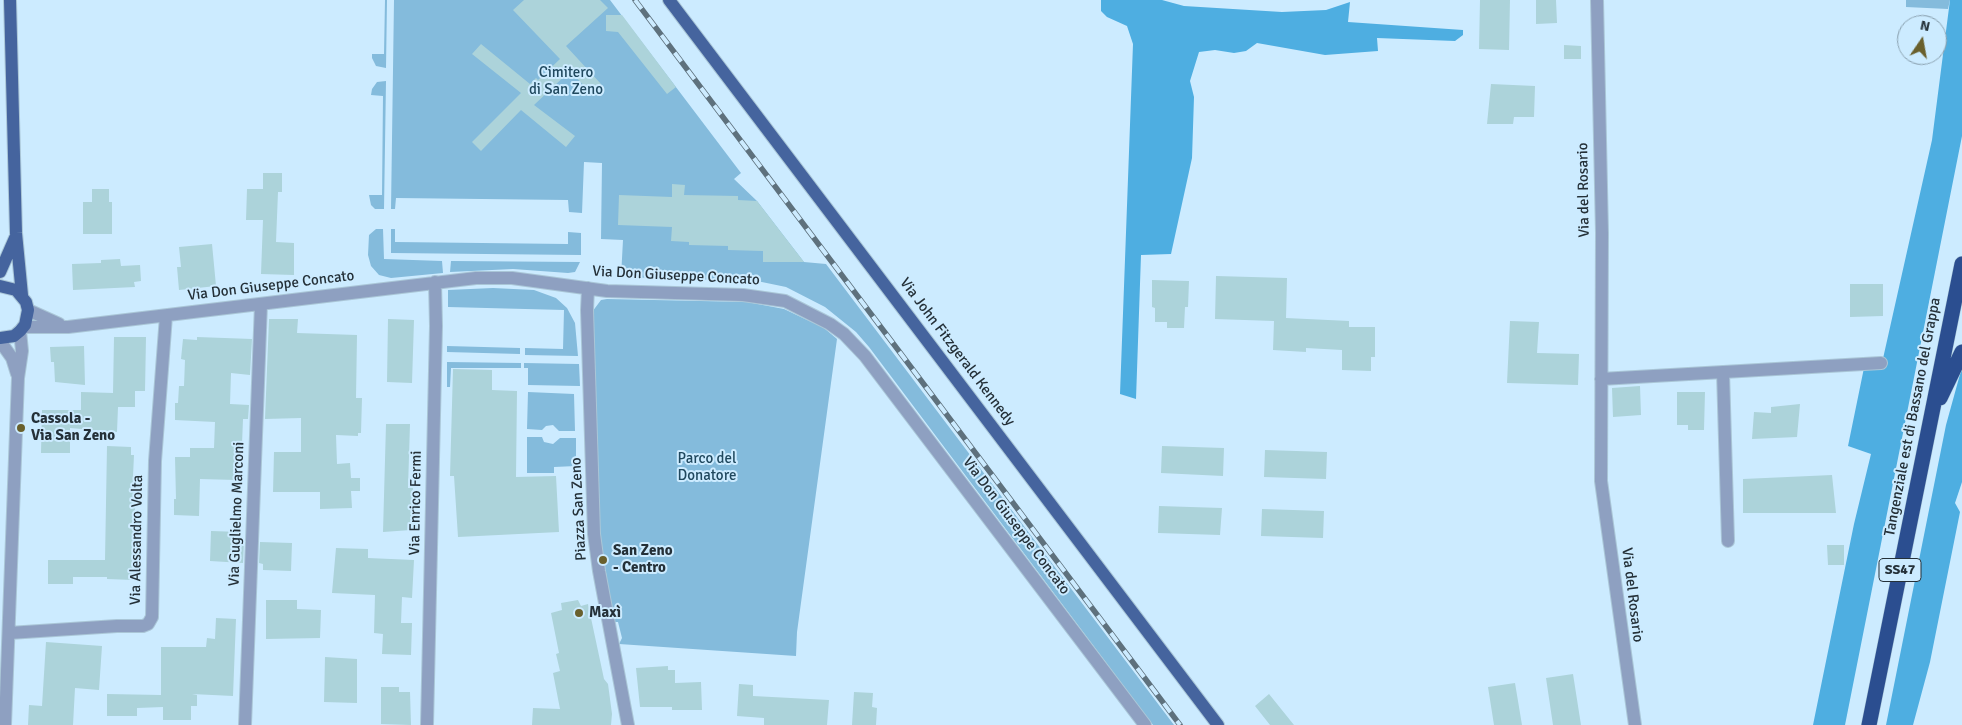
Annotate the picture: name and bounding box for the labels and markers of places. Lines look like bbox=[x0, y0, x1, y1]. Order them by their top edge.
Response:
place label: Cassola - Via San Zeno bbox=[31, 410, 115, 445]
marker: Cassola - Via San Zeno bbox=[15, 422, 27, 434]
place label: San Zeno - Centro bbox=[613, 542, 673, 577]
marker: San Zeno - Centro bbox=[597, 554, 609, 566]
place label: Maxì bbox=[589, 604, 621, 622]
marker: Maxì bbox=[573, 607, 585, 619]

